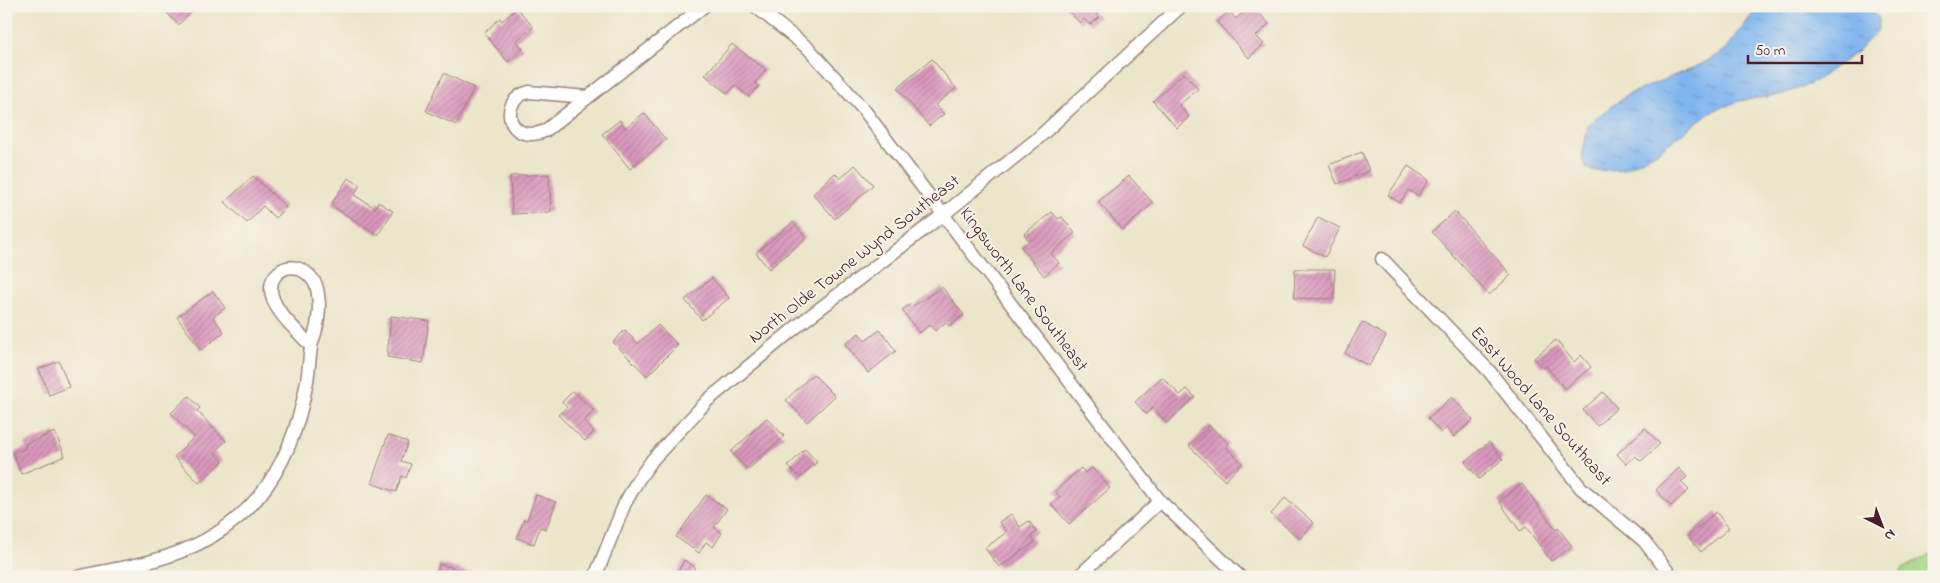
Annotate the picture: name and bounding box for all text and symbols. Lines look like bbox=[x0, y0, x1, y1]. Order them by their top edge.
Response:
scale bar bbox=[1748, 32, 1861, 64]
text: 50 m bbox=[1755, 40, 1786, 62]
street label: North Olde Towne Wynd Southeast bbox=[744, 169, 966, 351]
street label: Kingsworth Lane Southeast bbox=[952, 202, 1094, 378]
street label: East Wood Lane Southeast bbox=[1463, 321, 1617, 493]
north arrow bbox=[1858, 500, 1908, 550]
text: N bbox=[1879, 524, 1900, 546]

